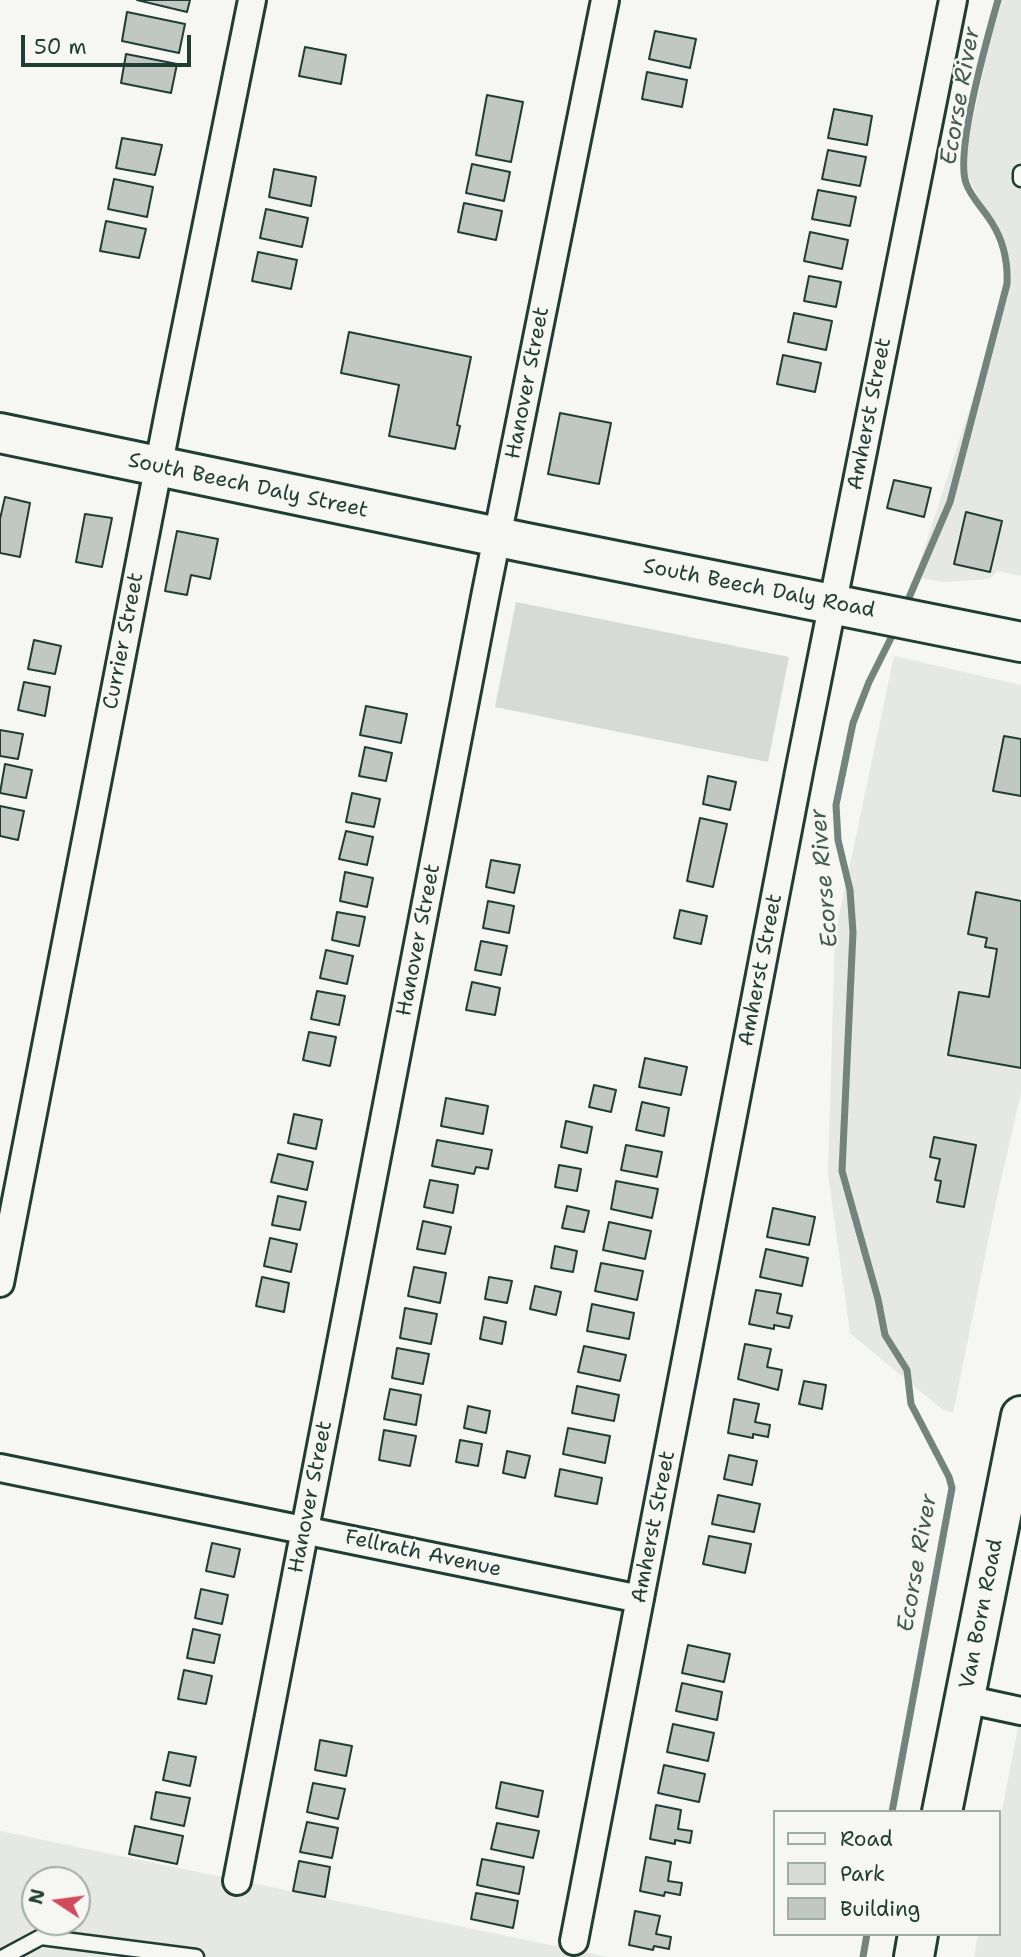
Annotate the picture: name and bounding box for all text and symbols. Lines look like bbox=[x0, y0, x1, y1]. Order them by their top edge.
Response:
scale bar bbox=[24, 21, 194, 65]
water label: Ecorse River bbox=[935, 25, 987, 167]
text: 50 m bbox=[34, 33, 87, 61]
street label: Hanover Street bbox=[501, 305, 555, 461]
street label: Amherst Street bbox=[843, 336, 897, 492]
street label: South Beech Daly Street bbox=[126, 448, 370, 524]
street label: South Beech Daly Road bbox=[641, 554, 877, 624]
street label: Currier Street bbox=[98, 571, 150, 711]
water label: Ecorse River bbox=[805, 807, 845, 949]
street label: Hanover Street bbox=[392, 862, 446, 1018]
street label: Amherst Street bbox=[734, 892, 788, 1048]
street label: Hanover Street bbox=[284, 1419, 338, 1575]
street label: Amherst Street bbox=[627, 1449, 681, 1605]
water label: Ecorse River bbox=[892, 1492, 944, 1634]
street label: Fellrath Avenue bbox=[342, 1525, 504, 1583]
street label: Van Born Road bbox=[955, 1537, 1009, 1691]
legend bbox=[772, 1810, 1000, 1936]
text: Road bbox=[840, 1825, 893, 1853]
text: Park bbox=[840, 1860, 885, 1888]
north arrow bbox=[21, 1866, 91, 1936]
text: N bbox=[23, 1886, 51, 1907]
text: Building bbox=[840, 1895, 920, 1923]

